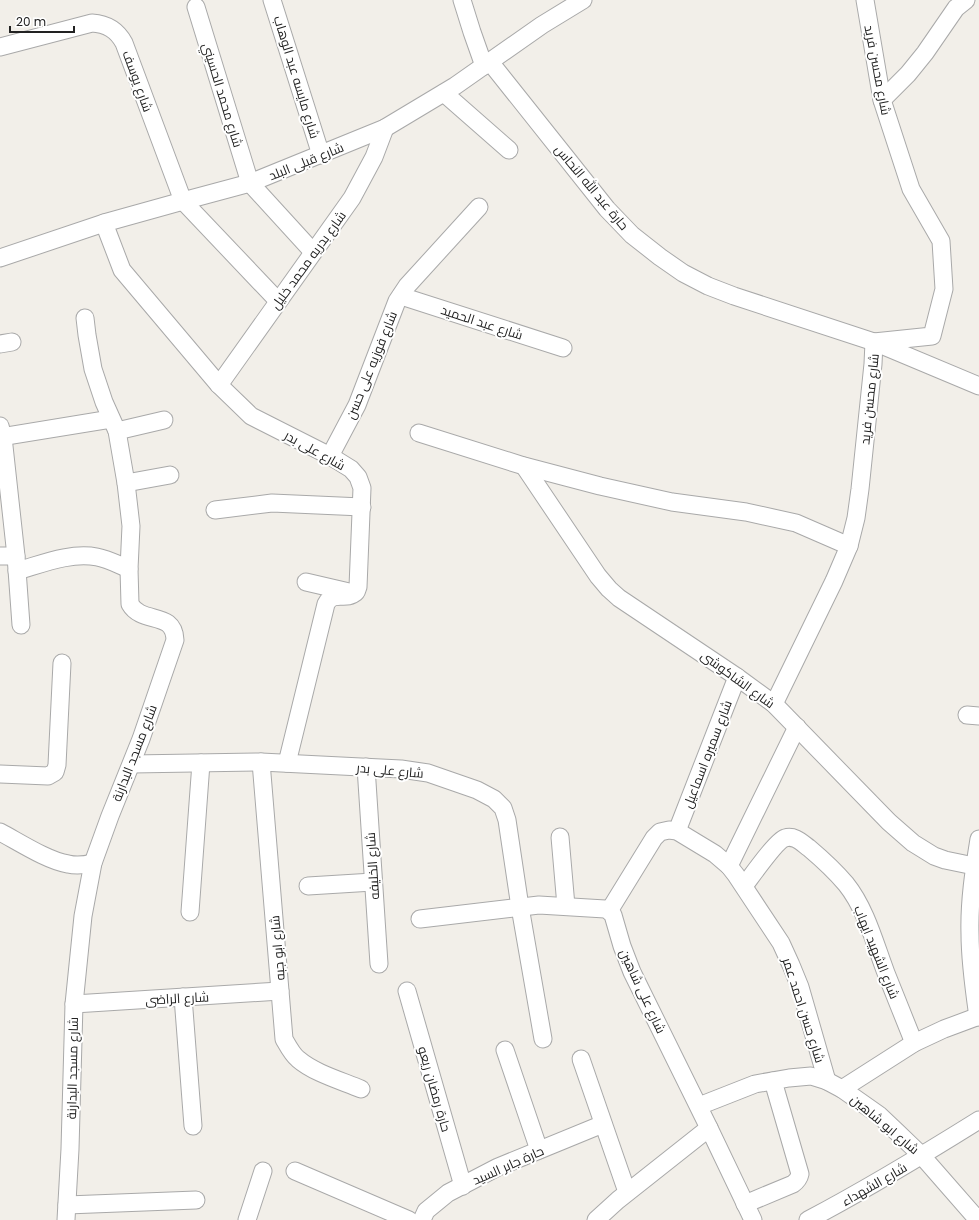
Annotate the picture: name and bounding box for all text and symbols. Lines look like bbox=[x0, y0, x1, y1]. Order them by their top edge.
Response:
scale bar bbox=[10, 8, 74, 34]
text: 20 m bbox=[16, 13, 46, 30]
street label: شارع مايسه عبد الوهاب bbox=[269, 13, 324, 141]
street label: شارع محسن فريد bbox=[859, 23, 896, 117]
street label: شارع محمد الحسيني bbox=[197, 41, 247, 150]
street label: شارع يوسف bbox=[118, 48, 157, 115]
street label: شارع قبلى البلد bbox=[266, 138, 347, 185]
street label: حارة عبد الله النحاس bbox=[550, 140, 633, 234]
street label: شارع بدريه محمد خليل bbox=[266, 207, 351, 313]
street label: شارع عبد الحميد bbox=[438, 300, 525, 345]
street label: شارع فوزيه على حسن bbox=[341, 308, 402, 422]
street label: شارع محسن فريد bbox=[855, 353, 884, 446]
street label: شارع على بدر bbox=[280, 425, 349, 475]
street label: شارع الشاكوشى bbox=[697, 646, 779, 713]
street label: شارع سميره اسماعيل bbox=[678, 697, 737, 811]
street label: شارع مسجد البدارنة bbox=[107, 702, 162, 804]
street label: شارع على بدر bbox=[355, 758, 424, 783]
street label: شارع الخليفه bbox=[361, 832, 384, 900]
street label: شارع الشهيد ايهاب bbox=[849, 903, 904, 1002]
street label: شارع ابو جبه bbox=[265, 915, 290, 981]
street label: شارع على شاهين bbox=[615, 946, 670, 1037]
street label: شارع حسن احمد عمر bbox=[777, 954, 830, 1065]
street label: شارع الراضى bbox=[145, 987, 209, 1010]
street label: شارع مسجد البدارنة bbox=[62, 1017, 83, 1119]
street label: حارة رمضان ريعو bbox=[413, 1044, 456, 1134]
street label: شارع ابو شاهين bbox=[846, 1090, 923, 1159]
street label: حارة جابر السيد bbox=[469, 1141, 547, 1190]
street label: شارع الشهداء bbox=[838, 1158, 911, 1211]

